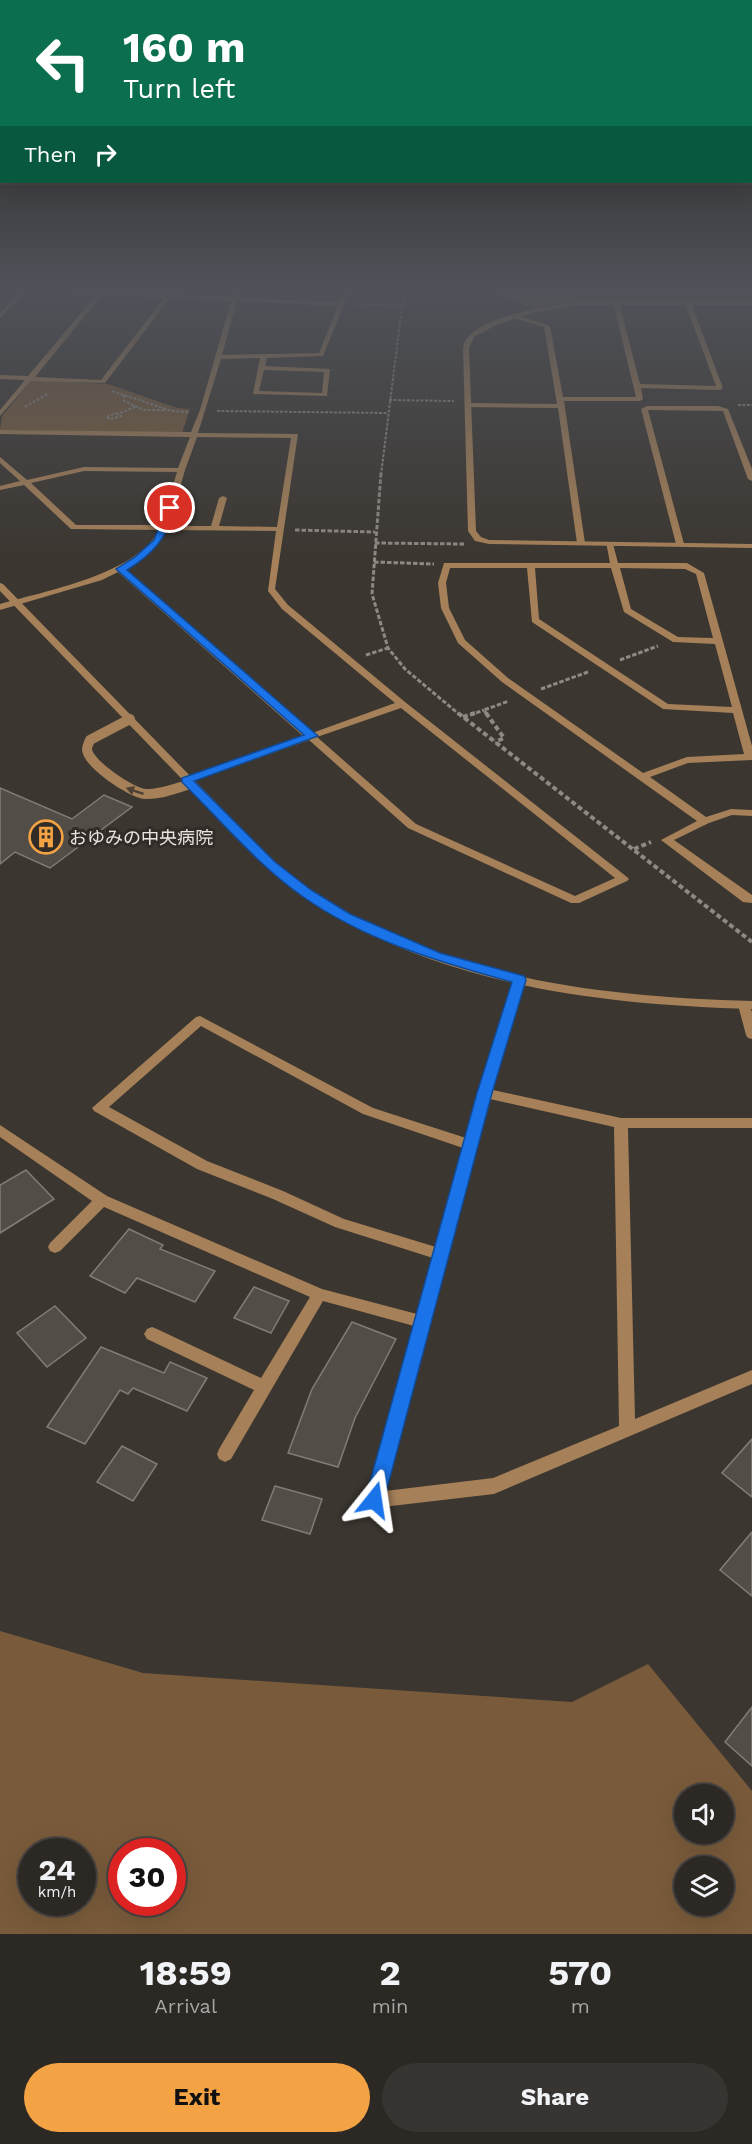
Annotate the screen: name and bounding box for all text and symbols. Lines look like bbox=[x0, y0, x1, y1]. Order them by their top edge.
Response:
text: 160 m bbox=[123, 23, 246, 72]
icon: left bbox=[24, 24, 102, 102]
text: Turn left bbox=[123, 73, 235, 105]
icon: right bbox=[89, 138, 122, 171]
text: Then bbox=[24, 142, 77, 167]
pin bbox=[144, 482, 195, 533]
icon: arrive bbox=[153, 491, 186, 524]
one-way arrow bbox=[125, 785, 143, 795]
building icon: おゆみの中央病院 bbox=[28, 819, 64, 855]
place label: おゆみの中央病院 bbox=[69, 827, 213, 848]
position arrow bbox=[342, 1468, 406, 1532]
map controls bbox=[674, 1784, 734, 1916]
button: sound bbox=[674, 1784, 734, 1844]
speed limit sign: 30 bbox=[108, 1838, 186, 1916]
text: 24 bbox=[39, 1852, 75, 1887]
button: layers bbox=[674, 1856, 734, 1916]
text: km/h bbox=[38, 1883, 76, 1901]
text: 18:59 bbox=[140, 1952, 232, 1994]
text: 2 bbox=[379, 1952, 401, 1994]
text: 570 bbox=[548, 1952, 612, 1994]
text: Arrival bbox=[155, 1994, 217, 2018]
text: min bbox=[372, 1994, 408, 2018]
text: m bbox=[571, 1994, 590, 2018]
button: Exit bbox=[24, 2063, 370, 2132]
button: Share bbox=[382, 2063, 728, 2132]

